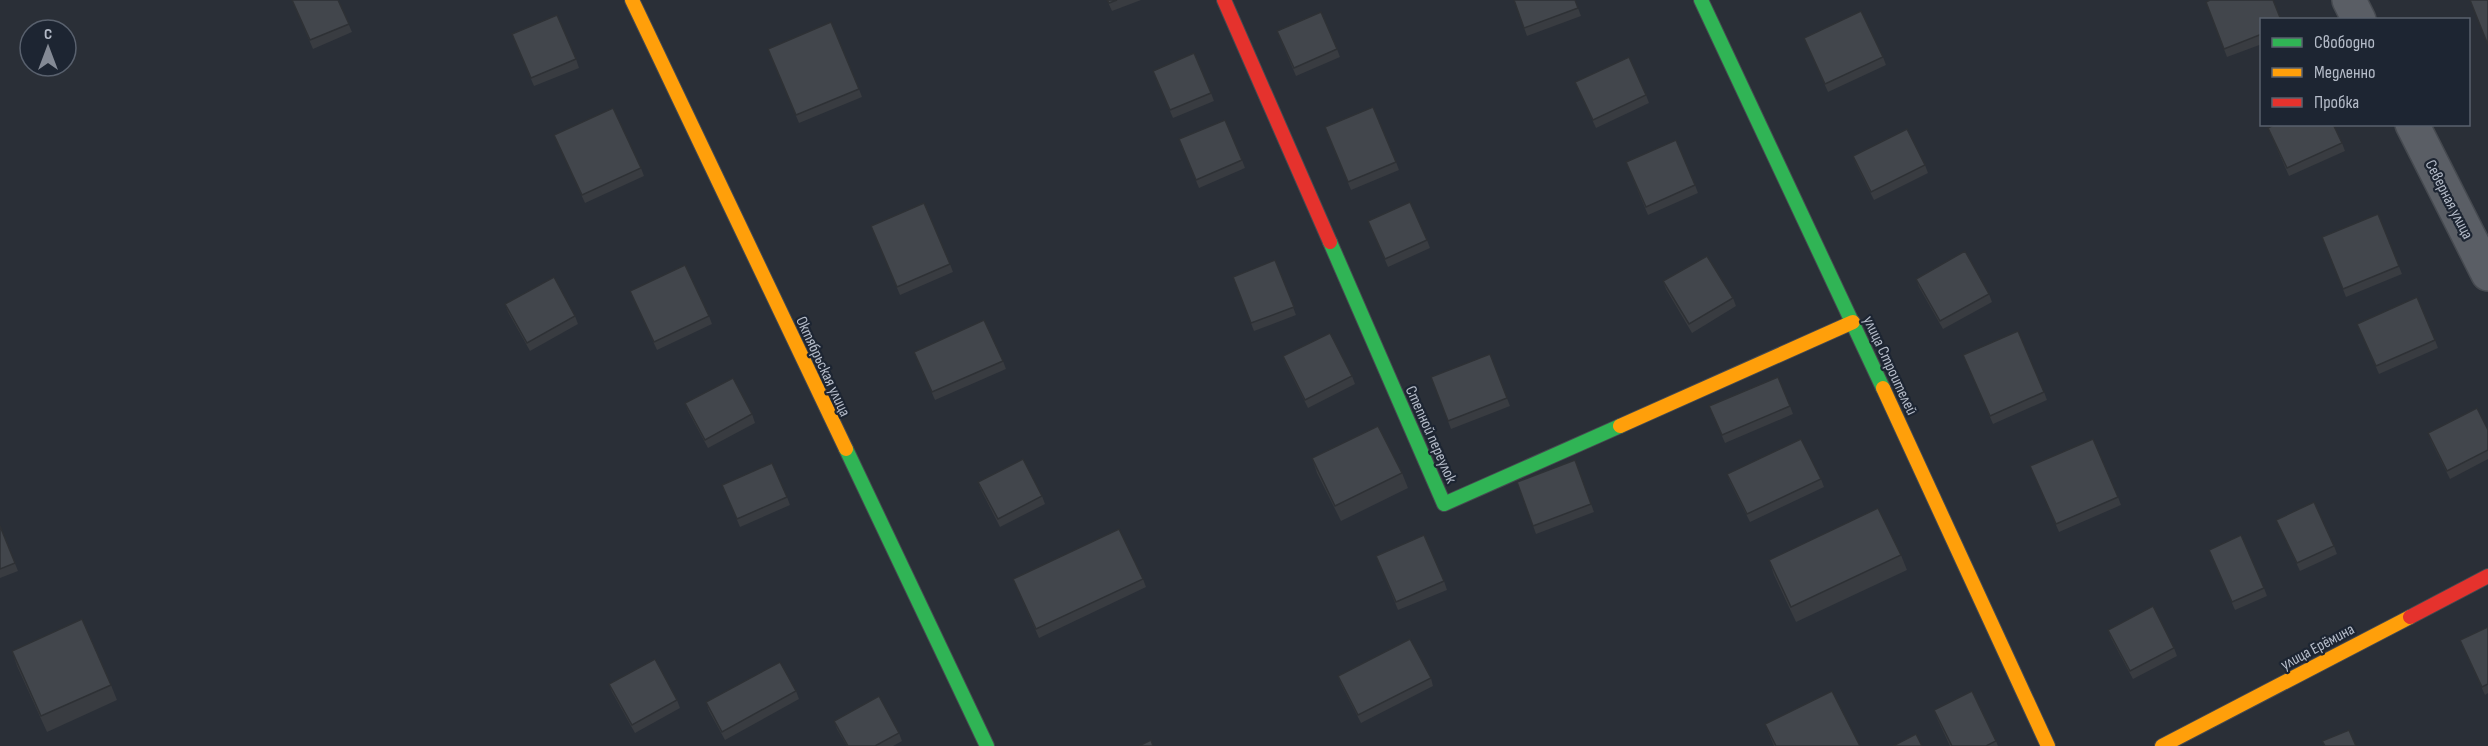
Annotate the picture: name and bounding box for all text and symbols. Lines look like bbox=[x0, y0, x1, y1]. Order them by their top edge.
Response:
north arrow bbox=[18, 18, 78, 78]
legend bbox=[2260, 18, 2470, 126]
text: С bbox=[44, 25, 52, 44]
text: Свободно bbox=[2314, 32, 2375, 53]
text: Медленно bbox=[2314, 62, 2376, 83]
text: Пробка bbox=[2314, 92, 2359, 113]
street label: Северная улица bbox=[2421, 157, 2477, 243]
street label: Октябрьская улица bbox=[791, 313, 854, 420]
street label: улица Строителей bbox=[1858, 313, 1921, 418]
street label: Степной переулок bbox=[1401, 383, 1461, 487]
street label: улица Ерёмина bbox=[2278, 620, 2358, 675]

